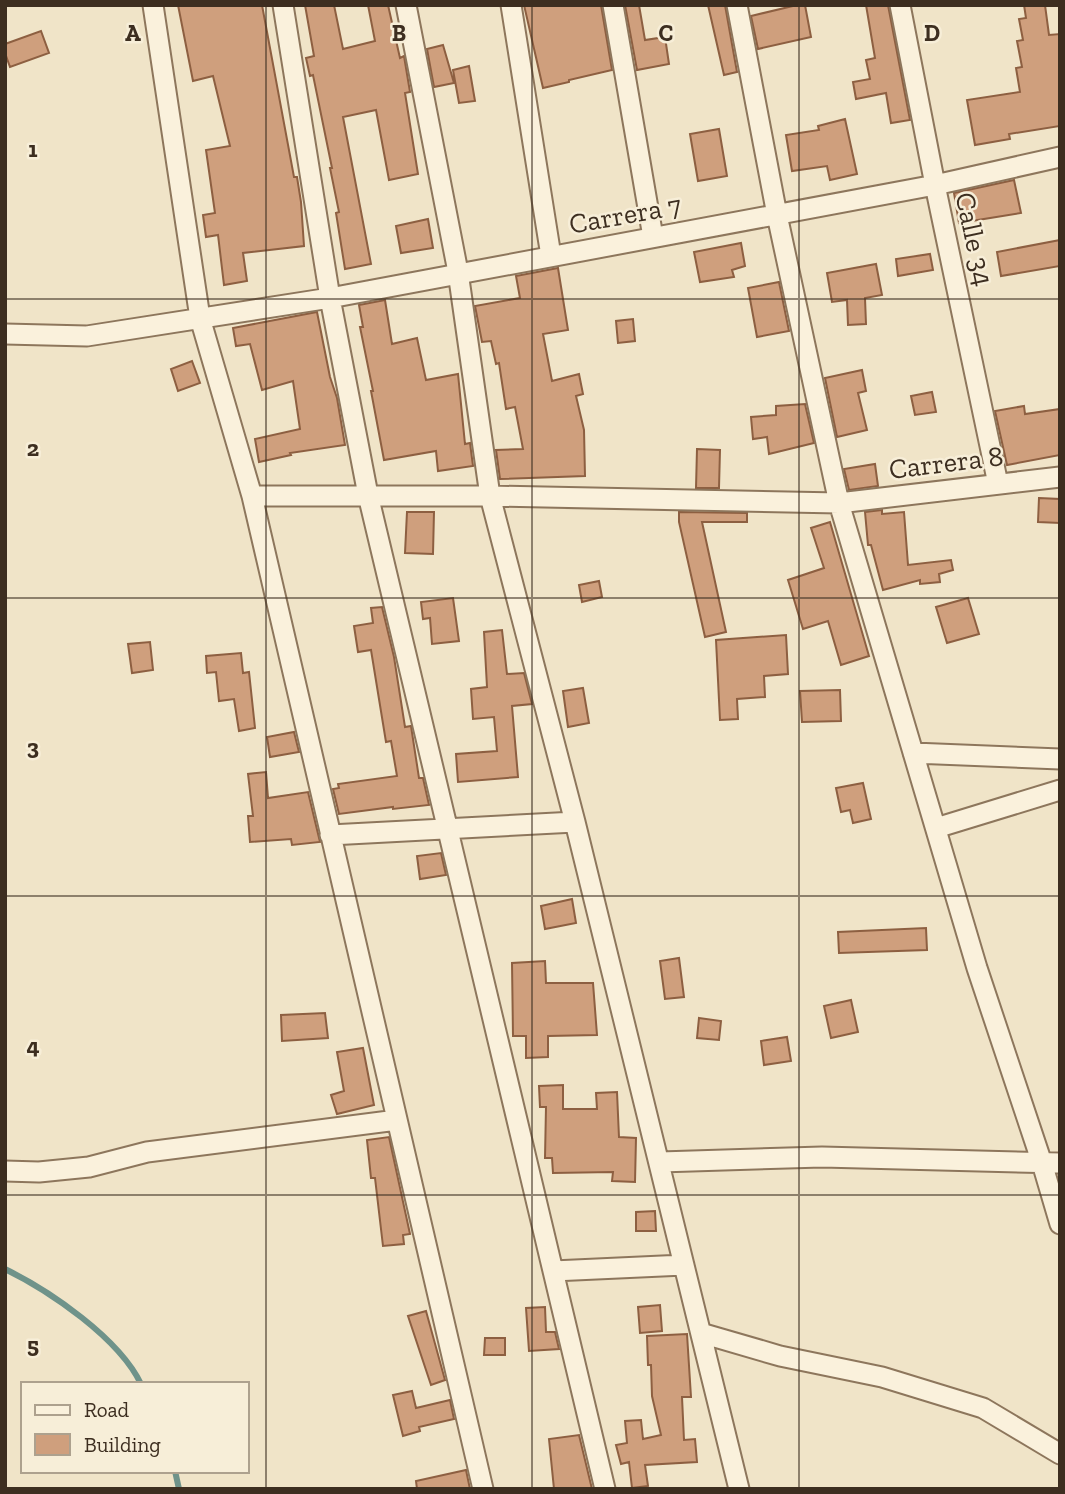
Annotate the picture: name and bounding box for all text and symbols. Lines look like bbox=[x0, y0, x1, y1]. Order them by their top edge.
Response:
text: A bbox=[125, 19, 141, 47]
text: B bbox=[392, 19, 406, 47]
text: C bbox=[659, 19, 673, 47]
text: D bbox=[924, 19, 940, 47]
text: 1 bbox=[28, 135, 38, 163]
street label: Carrera 7 bbox=[567, 188, 684, 241]
street label: Calle 34 bbox=[949, 189, 1001, 289]
text: 2 bbox=[27, 434, 39, 462]
street label: Carrera 8 bbox=[887, 439, 1005, 486]
text: 3 bbox=[27, 733, 39, 761]
text: 4 bbox=[26, 1032, 40, 1060]
text: 5 bbox=[27, 1331, 39, 1359]
legend bbox=[21, 1382, 248, 1473]
text: Road bbox=[84, 1397, 130, 1422]
text: Building bbox=[84, 1432, 161, 1457]

